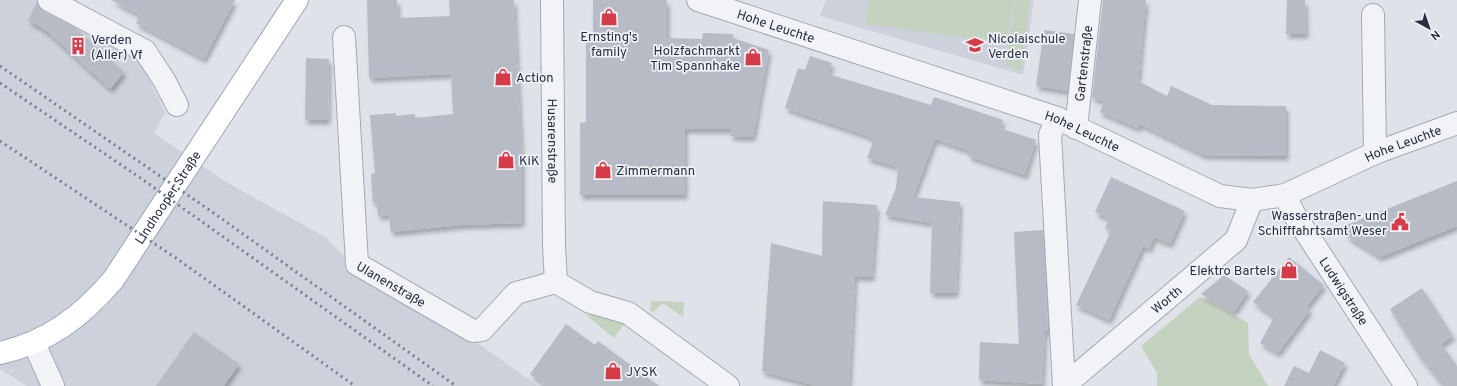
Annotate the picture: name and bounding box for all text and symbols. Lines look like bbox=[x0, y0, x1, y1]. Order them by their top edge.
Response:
shop icon: Ernsting's family bbox=[599, 7, 619, 27]
street label: Hohe Leuchte bbox=[734, 7, 816, 48]
north arrow bbox=[1409, 8, 1449, 48]
street label: Gartenstraße bbox=[1073, 25, 1097, 103]
text: N bbox=[1427, 27, 1442, 43]
place label: Ernsting's family bbox=[580, 30, 638, 61]
place label: Nicolaischule Verden bbox=[988, 32, 1065, 63]
place label: Verden (Aller) Vf bbox=[91, 33, 143, 64]
school or university icon: Nicolaischule Verden bbox=[965, 35, 985, 55]
building icon: Verden (Aller) Vf bbox=[68, 36, 88, 56]
place label: Holzfachmarkt Tim Spannhake bbox=[650, 44, 740, 75]
shop icon: Holzfachmarkt Tim Spannhake bbox=[743, 47, 763, 67]
shop icon: Action bbox=[493, 67, 513, 87]
place label: Action bbox=[516, 71, 554, 87]
street label: Husarenstraße bbox=[543, 99, 559, 183]
street label: Hohe Leuchte bbox=[1042, 108, 1121, 157]
street label: Hohe Leuchte bbox=[1362, 123, 1444, 167]
street label: Lindhooper Straße bbox=[133, 149, 205, 248]
shop icon: KiK bbox=[496, 150, 516, 170]
place label: KiK bbox=[519, 154, 539, 170]
shop icon: Zimmermann bbox=[593, 160, 613, 180]
place label: Zimmermann bbox=[616, 164, 695, 180]
place label: Wasserstraßen- und Schifffahrtsamt Weser bbox=[1258, 209, 1387, 240]
public building icon: Wasserstraßen- und Schifffahrtsamt Weser bbox=[1390, 212, 1410, 232]
street label: Ludwigstraße bbox=[1315, 255, 1371, 329]
street label: Ulanenstraße bbox=[353, 259, 428, 312]
shop icon: Elektro Bartels bbox=[1279, 260, 1299, 280]
place label: Elektro Bartels bbox=[1189, 264, 1276, 280]
street label: Worth bbox=[1149, 283, 1186, 318]
shop icon: JYSK bbox=[603, 361, 623, 381]
place label: JYSK bbox=[626, 365, 657, 381]

